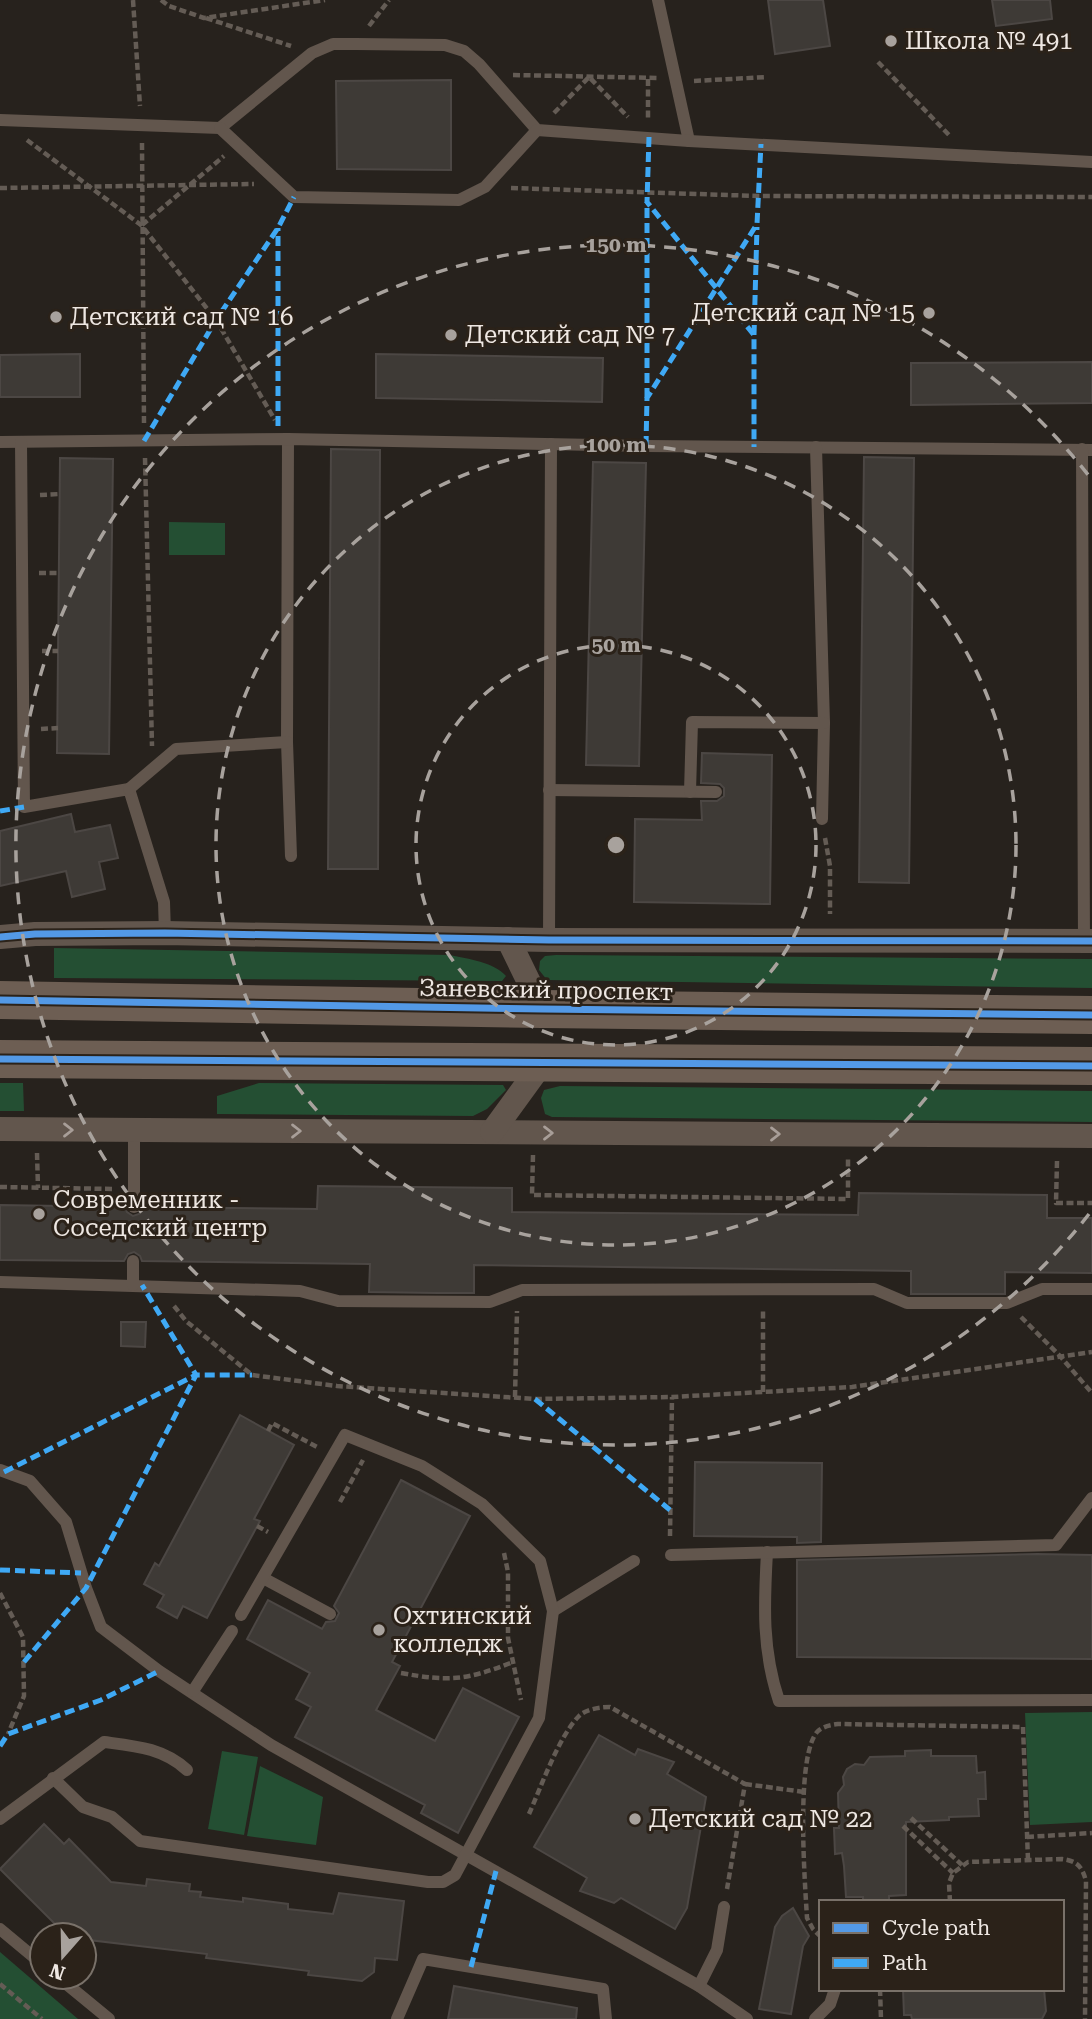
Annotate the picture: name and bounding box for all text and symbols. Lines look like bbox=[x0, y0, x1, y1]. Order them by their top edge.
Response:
place label: Школа № 491 bbox=[905, 27, 1073, 55]
marker: Школа № 491 bbox=[883, 33, 899, 49]
text: 150 m bbox=[586, 233, 646, 257]
place label: Детский сад № 15 bbox=[692, 299, 915, 327]
place label: Детский сад № 16 bbox=[70, 303, 293, 331]
marker: Детский сад № 15 bbox=[921, 305, 937, 321]
marker: Детский сад № 16 bbox=[48, 309, 64, 325]
place label: Детский сад № 7 bbox=[465, 321, 675, 349]
marker: Детский сад № 7 bbox=[443, 327, 459, 343]
text: 100 m bbox=[586, 433, 646, 457]
text: 50 m bbox=[591, 633, 641, 657]
centre of rings bbox=[604, 833, 628, 857]
street label: Заневский проспект bbox=[419, 974, 673, 1006]
one-way arrow bbox=[63, 1122, 74, 1138]
one-way arrow bbox=[291, 1123, 301, 1139]
one-way arrow bbox=[543, 1125, 553, 1141]
one-way arrow bbox=[770, 1126, 781, 1142]
place label: Современник - Соседский центр bbox=[53, 1186, 267, 1242]
marker: Современник - Соседский центр bbox=[31, 1206, 47, 1222]
place label: Охтинский колледж bbox=[393, 1602, 532, 1658]
marker: Охтинский колледж bbox=[371, 1622, 387, 1638]
place label: Детский сад № 22 bbox=[649, 1805, 872, 1833]
marker: Детский сад № 22 bbox=[627, 1811, 643, 1827]
legend bbox=[819, 1900, 1064, 1991]
text: Cycle path bbox=[882, 1916, 991, 1940]
north arrow bbox=[28, 1921, 98, 1991]
text: Path bbox=[882, 1951, 928, 1975]
text: N bbox=[46, 1958, 68, 1985]

